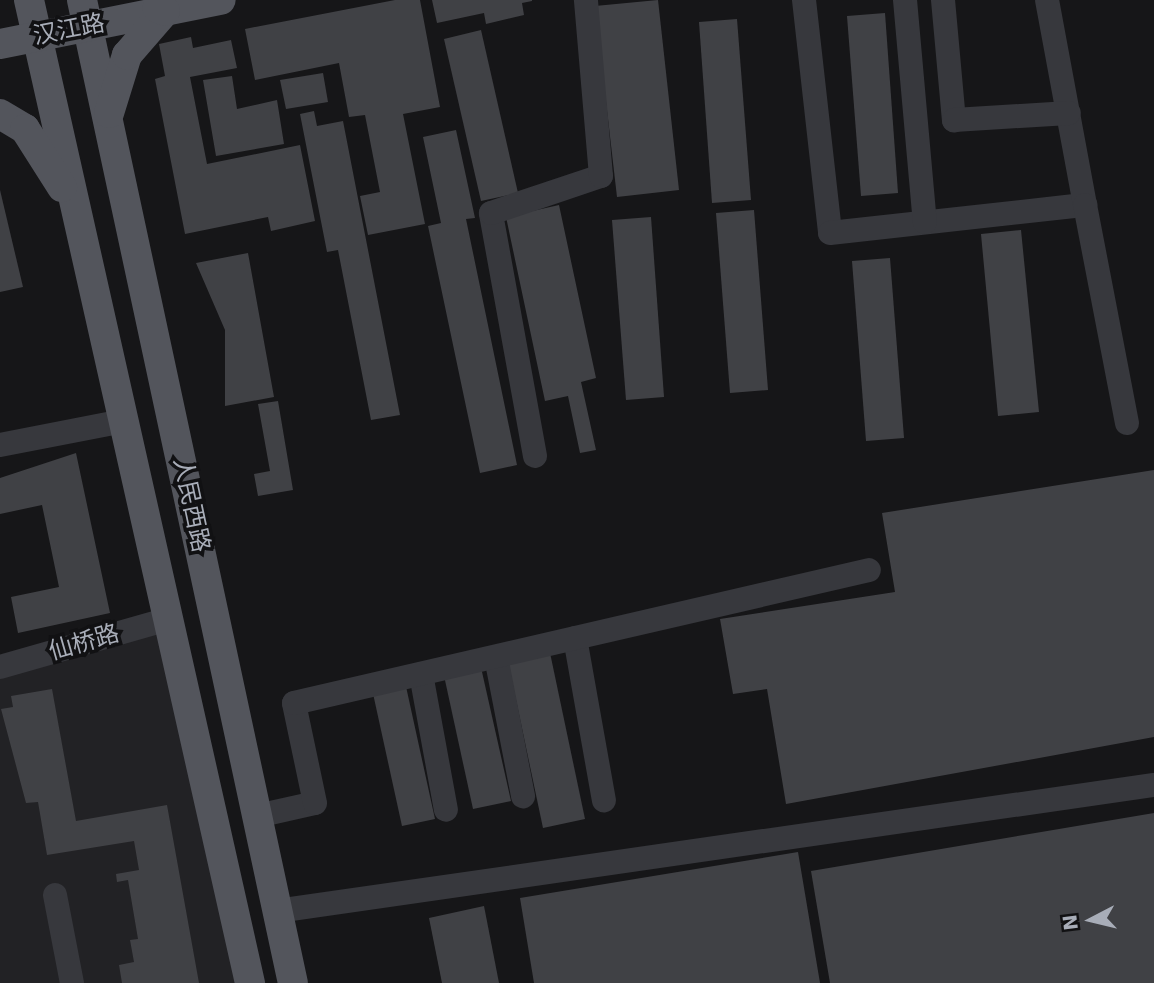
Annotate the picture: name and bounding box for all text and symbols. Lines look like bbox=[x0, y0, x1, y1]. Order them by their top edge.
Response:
street label: 汉江路 bbox=[31, 9, 107, 51]
street label: 人民西路 bbox=[167, 455, 215, 555]
street label: 仙桥路 bbox=[45, 619, 123, 667]
north arrow bbox=[1056, 885, 1126, 955]
text: N bbox=[1058, 913, 1082, 932]

